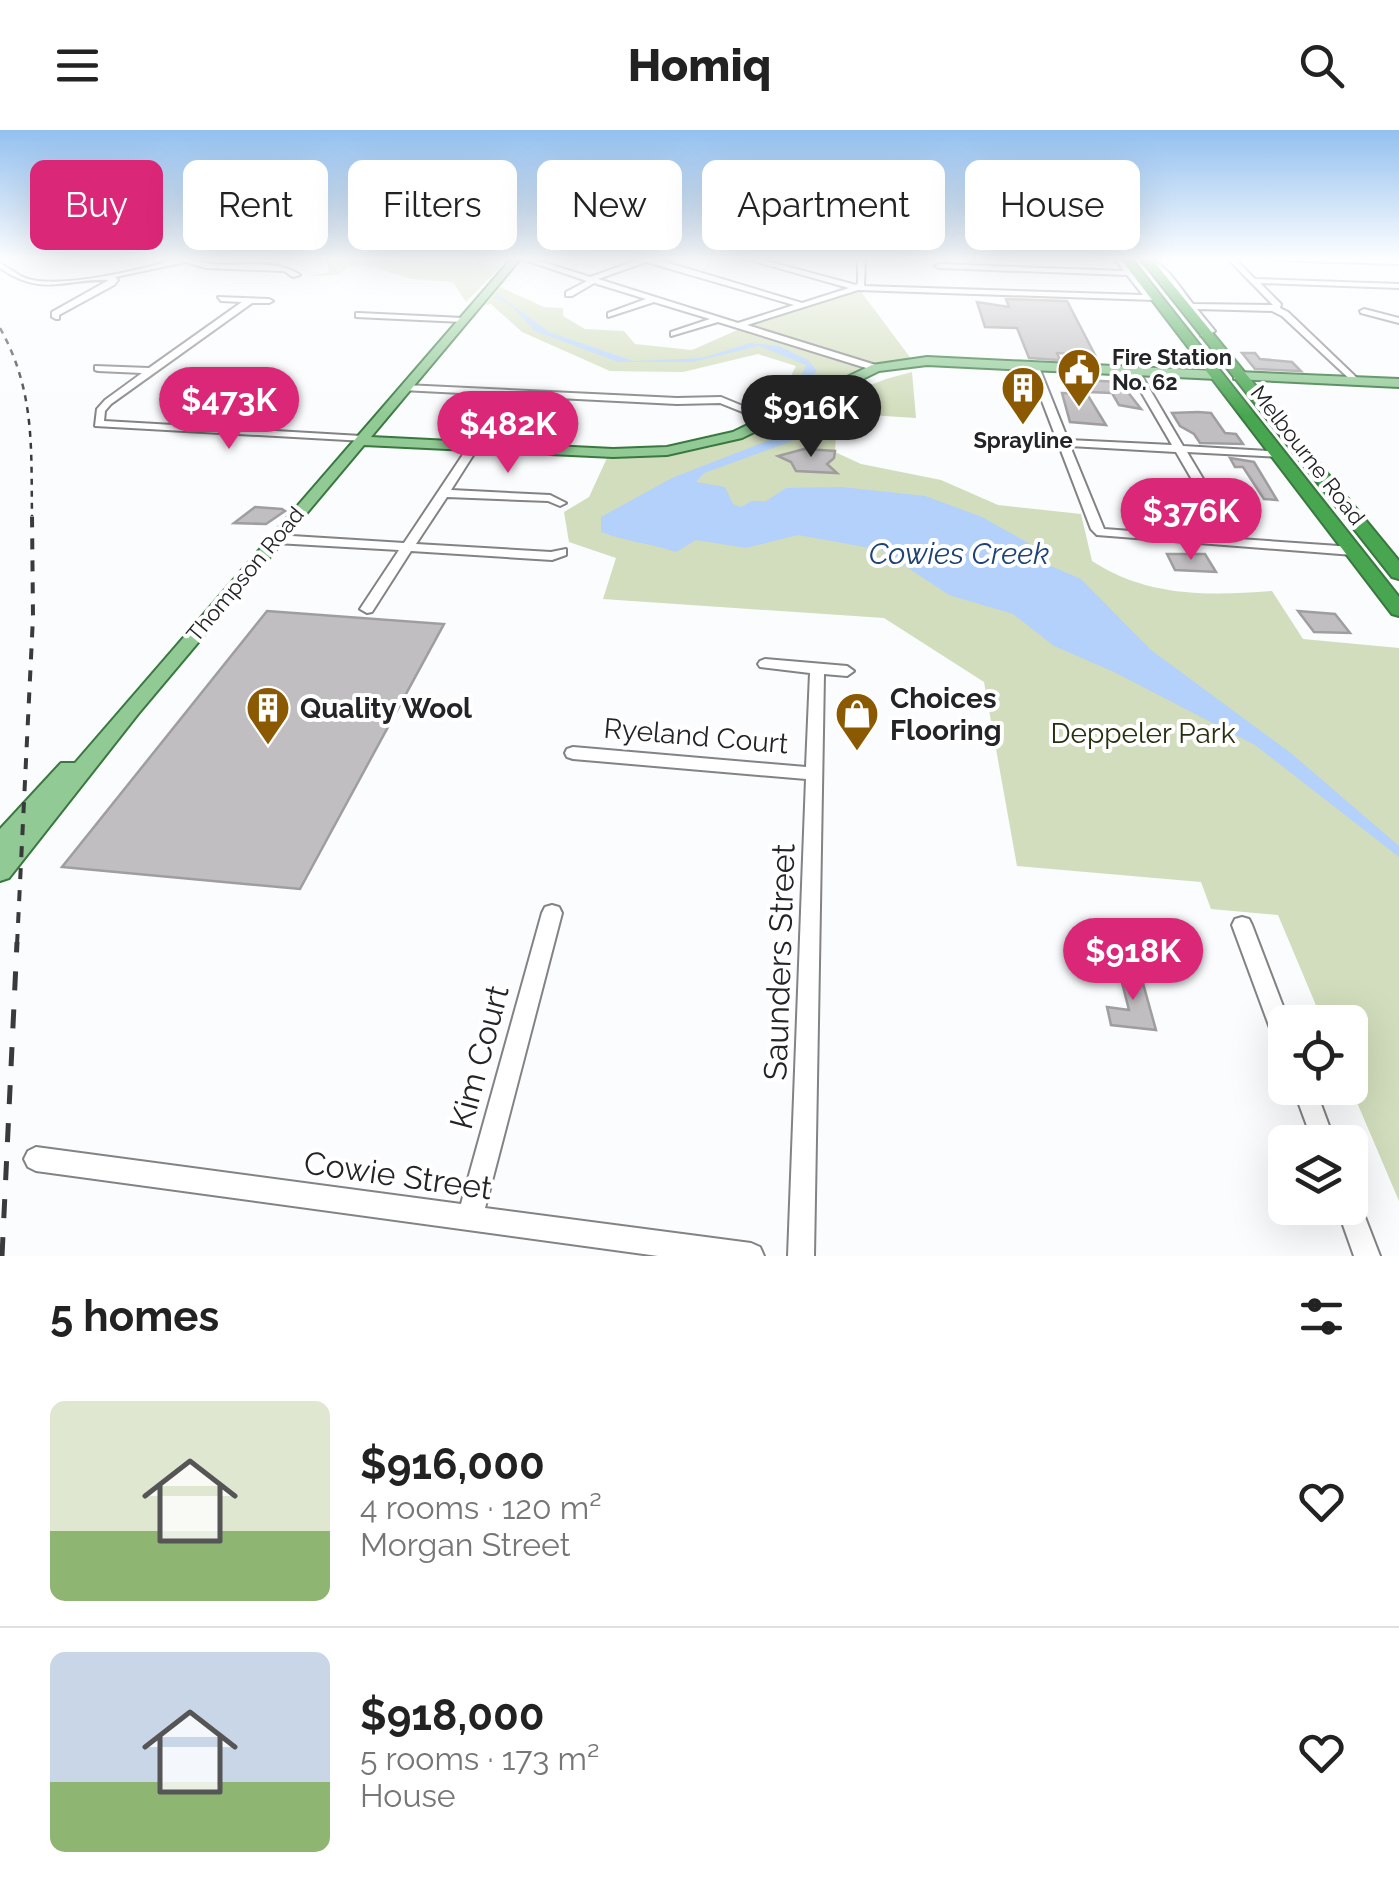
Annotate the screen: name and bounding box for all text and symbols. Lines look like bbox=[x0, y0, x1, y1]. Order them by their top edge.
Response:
icon: menu bbox=[50, 38, 105, 93]
icon: search bbox=[1294, 38, 1349, 93]
text: Homiq bbox=[628, 39, 771, 92]
chip: Buy bbox=[30, 160, 163, 250]
chip: Rent bbox=[183, 160, 328, 250]
chip: Filters bbox=[348, 160, 517, 250]
chip: New bbox=[537, 160, 682, 250]
chip: Apartment bbox=[702, 160, 945, 250]
chip: House bbox=[965, 160, 1140, 250]
place label: Fire Station No. 62 bbox=[1112, 344, 1232, 395]
public building icon: Fire Station No. 62 bbox=[1056, 347, 1102, 408]
building icon: Sprayline bbox=[1000, 365, 1046, 426]
pin: $473K bbox=[159, 367, 299, 452]
pin: $916K bbox=[741, 375, 881, 460]
street label: Melbourne Road bbox=[1246, 380, 1370, 530]
text: $473K bbox=[181, 381, 277, 418]
text: $916K bbox=[763, 389, 859, 426]
pin: $482K bbox=[438, 391, 578, 476]
text: $482K bbox=[459, 405, 557, 442]
place label: Sprayline bbox=[973, 427, 1073, 453]
pin: $376K bbox=[1121, 478, 1261, 563]
text: $376K bbox=[1143, 492, 1239, 529]
street label: Thompson Road bbox=[181, 501, 309, 647]
water label: Cowies Creek bbox=[869, 536, 1049, 571]
place label: Choices Flooring bbox=[890, 682, 1002, 747]
building icon: Quality Wool bbox=[245, 685, 291, 746]
shop icon: Choices Flooring bbox=[834, 691, 880, 752]
place label: Quality Wool bbox=[300, 692, 472, 725]
street label: Ryeland Court bbox=[602, 712, 790, 761]
park label: Deppeler Park bbox=[1051, 717, 1236, 750]
street label: Saunders Street bbox=[756, 843, 802, 1081]
pin: $918K bbox=[1063, 918, 1203, 1003]
text: $918K bbox=[1085, 932, 1181, 969]
street label: Kim Court bbox=[442, 981, 516, 1133]
map controls bbox=[1268, 1005, 1368, 1225]
button: locate bbox=[1268, 1005, 1368, 1105]
button: layers bbox=[1268, 1125, 1368, 1225]
street label: Cowie Street bbox=[302, 1144, 494, 1207]
icon: filters bbox=[1294, 1289, 1349, 1344]
text: 5 homes bbox=[50, 1292, 219, 1341]
text: $916,000 bbox=[360, 1440, 545, 1489]
icon: home bbox=[130, 1441, 250, 1561]
icon: heart bbox=[1294, 1474, 1349, 1529]
text: 4 rooms · 120 m² bbox=[360, 1489, 602, 1526]
text: Morgan Street bbox=[360, 1526, 570, 1563]
text: $918,000 bbox=[360, 1691, 545, 1740]
icon: home bbox=[130, 1692, 250, 1812]
icon: heart bbox=[1294, 1725, 1349, 1780]
text: 5 rooms · 173 m² bbox=[360, 1740, 599, 1777]
text: House bbox=[360, 1777, 456, 1814]

